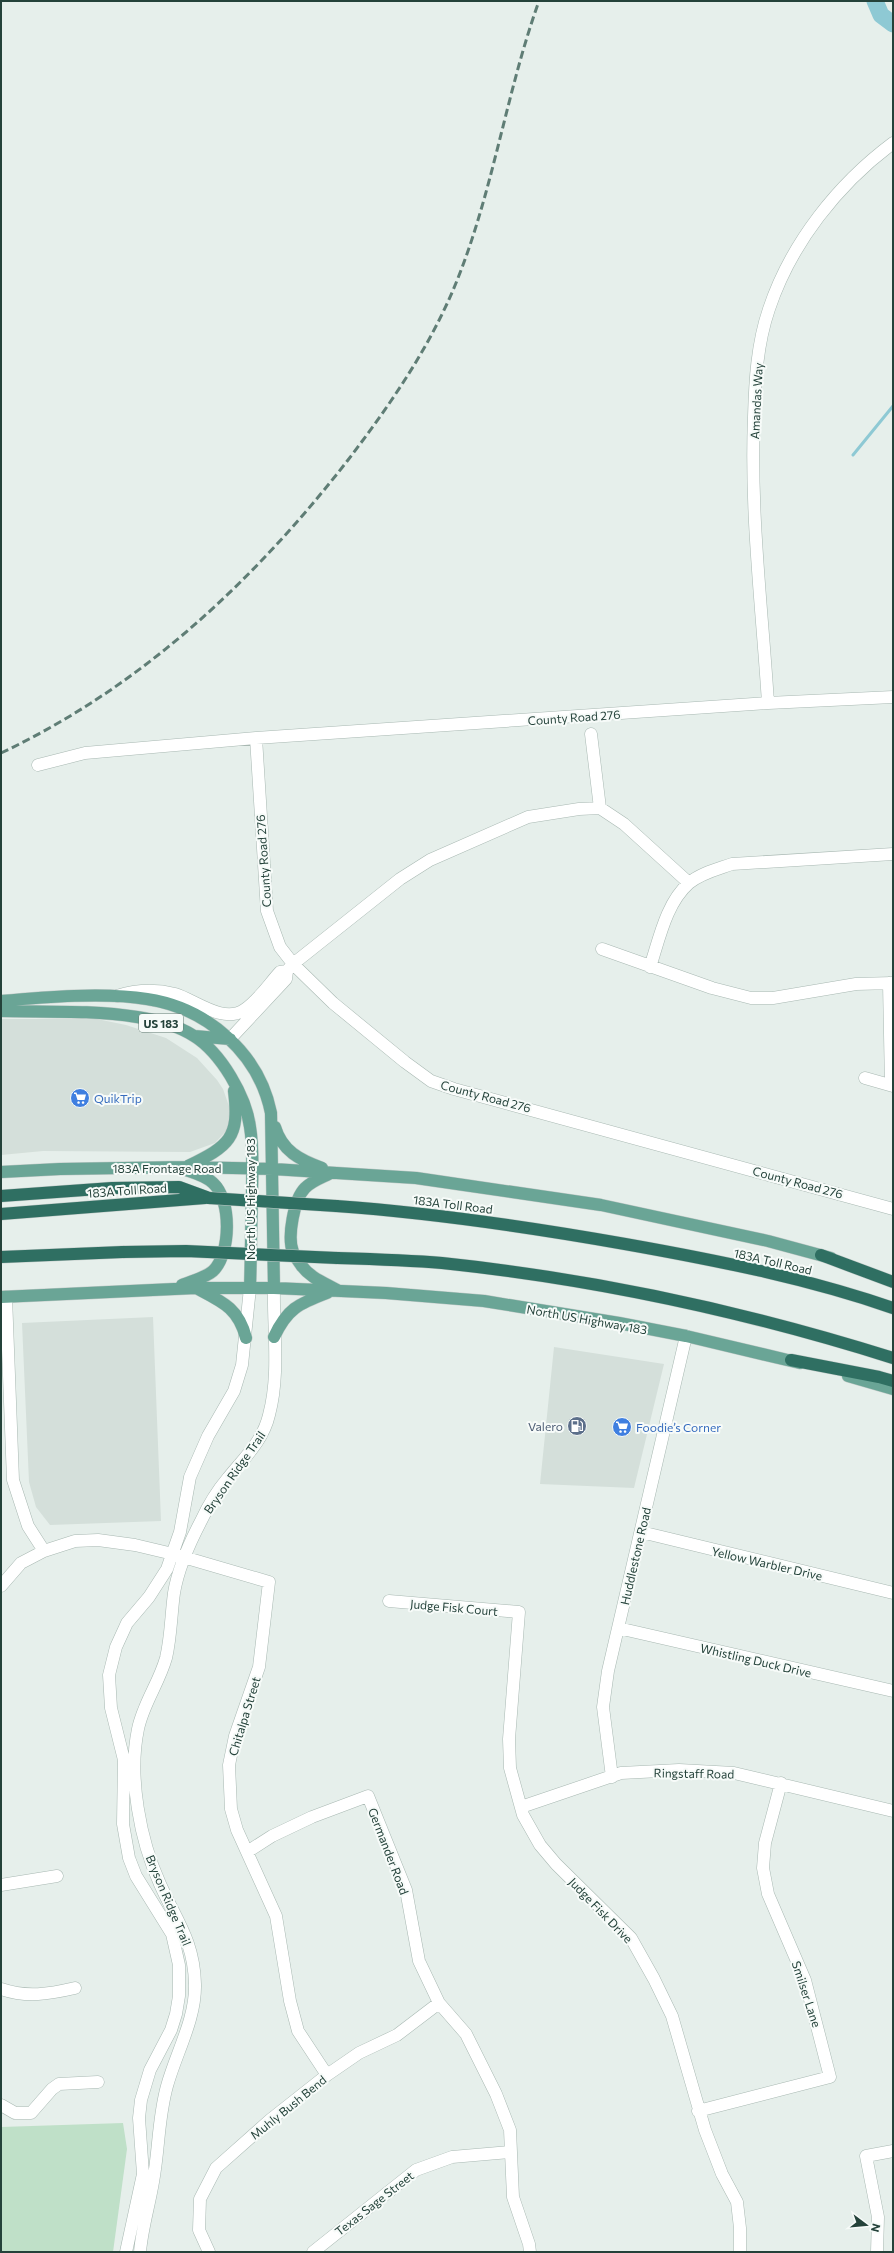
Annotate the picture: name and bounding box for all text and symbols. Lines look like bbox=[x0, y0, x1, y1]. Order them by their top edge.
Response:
street label: Amandas Way bbox=[747, 362, 765, 440]
street label: County Road 276 bbox=[527, 707, 621, 727]
street label: County Road 276 bbox=[253, 814, 273, 908]
road number: US 183 bbox=[139, 1014, 183, 1032]
street label: County Road 276 bbox=[439, 1077, 533, 1115]
supermarket icon: QuikTrip bbox=[69, 1087, 91, 1109]
place label: QuikTrip bbox=[94, 1091, 142, 1105]
street label: North US Highway 183 bbox=[243, 1138, 257, 1260]
street label: 183A Frontage Road bbox=[112, 1161, 222, 1175]
street label: County Road 276 bbox=[751, 1163, 845, 1201]
street label: 183A Toll Road bbox=[87, 1180, 167, 1200]
street label: 183A Toll Road bbox=[412, 1192, 494, 1216]
street label: 183A Toll Road bbox=[733, 1245, 814, 1277]
street label: North US Highway 183 bbox=[526, 1302, 648, 1337]
fuel station icon: Valero bbox=[566, 1415, 588, 1437]
supermarket icon: Foodie’s Corner bbox=[611, 1416, 633, 1438]
place label: Valero bbox=[528, 1419, 563, 1433]
place label: Foodie’s Corner bbox=[636, 1420, 721, 1434]
street label: Bryson Ridge Trail bbox=[200, 1428, 268, 1516]
street label: Huddlestone Road bbox=[617, 1506, 653, 1606]
street label: Yellow Warbler Drive bbox=[710, 1543, 824, 1583]
street label: Judge Fisk Court bbox=[409, 1596, 499, 1619]
street label: Whistling Duck Drive bbox=[699, 1640, 813, 1680]
street label: Chitalpa Street bbox=[225, 1675, 263, 1757]
street label: Ringstaff Road bbox=[654, 1765, 735, 1781]
street label: Germander Road bbox=[366, 1806, 412, 1896]
street label: Bryson Ridge Trail bbox=[144, 1852, 194, 1948]
street label: Judge Fisk Drive bbox=[566, 1874, 636, 1946]
street label: Smilser Lane bbox=[790, 1959, 824, 2029]
street label: Muhly Bush Bend bbox=[247, 2072, 329, 2142]
street label: Texas Sage Street bbox=[332, 2168, 416, 2238]
north arrow bbox=[846, 2205, 886, 2245]
text: N bbox=[869, 2222, 883, 2234]

